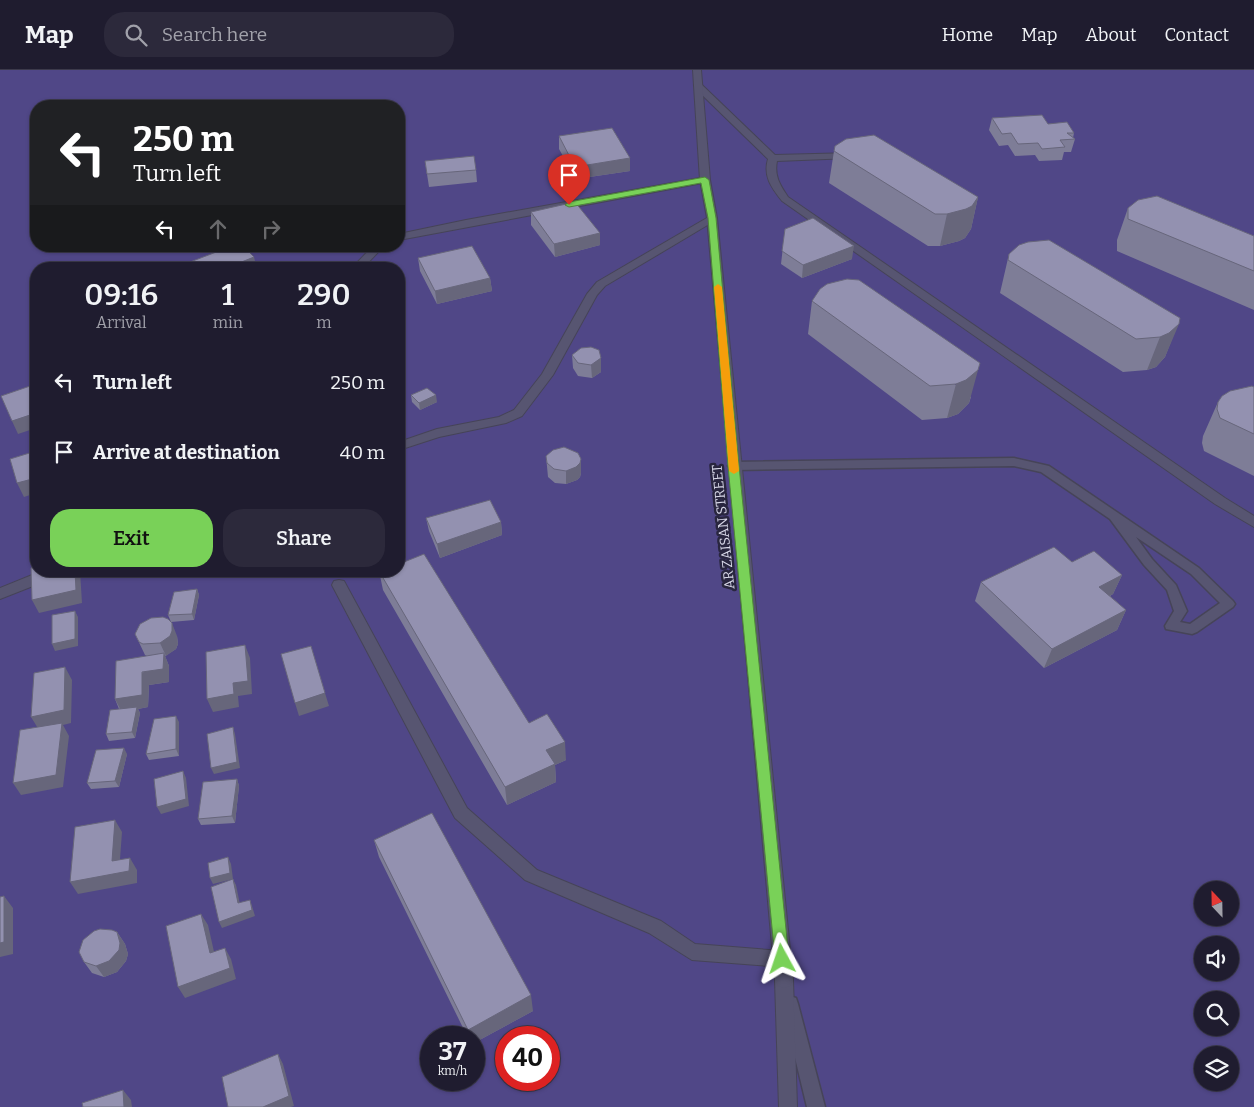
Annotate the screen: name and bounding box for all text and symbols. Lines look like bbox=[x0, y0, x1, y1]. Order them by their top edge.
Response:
search box bbox=[104, 12, 454, 57]
text: Map bbox=[25, 21, 74, 49]
icon: search bbox=[122, 21, 150, 49]
text: Search here bbox=[162, 23, 267, 46]
text: Home bbox=[942, 24, 993, 46]
text: Map bbox=[1021, 24, 1057, 46]
text: About bbox=[1085, 24, 1136, 46]
text: Contact bbox=[1164, 24, 1229, 46]
text: 250 m bbox=[133, 118, 234, 160]
icon: left bbox=[50, 120, 115, 185]
pin bbox=[548, 154, 590, 205]
text: Turn left bbox=[133, 160, 221, 187]
icon: arrive bbox=[555, 161, 583, 189]
icon: left bbox=[151, 215, 179, 243]
icon: ahead bbox=[204, 215, 232, 243]
icon: right bbox=[257, 215, 285, 243]
text: 09:16 bbox=[84, 277, 158, 313]
text: 1 bbox=[221, 277, 234, 313]
text: 290 bbox=[297, 277, 351, 313]
text: Arrival bbox=[96, 313, 147, 332]
text: min bbox=[213, 313, 243, 332]
text: m bbox=[316, 313, 332, 332]
icon: left bbox=[50, 368, 78, 396]
text: Turn left bbox=[93, 371, 172, 394]
text: 250 m bbox=[330, 371, 385, 394]
icon: arrive bbox=[50, 438, 78, 466]
text: Arrive at destination bbox=[93, 441, 280, 464]
text: 40 m bbox=[340, 441, 385, 464]
street label: AR ZAISAN STREET bbox=[708, 464, 739, 590]
button: Exit bbox=[50, 509, 213, 567]
button: Share bbox=[223, 509, 385, 567]
north arrow bbox=[1194, 881, 1239, 926]
map controls bbox=[1194, 881, 1239, 1091]
position arrow bbox=[755, 932, 807, 984]
button: sound bbox=[1194, 936, 1239, 981]
button: search bbox=[1194, 991, 1239, 1036]
speed limit sign: 40 bbox=[495, 1026, 560, 1091]
text: 37 bbox=[439, 1037, 466, 1067]
button: layers bbox=[1194, 1046, 1239, 1091]
text: km/h bbox=[438, 1064, 467, 1078]

